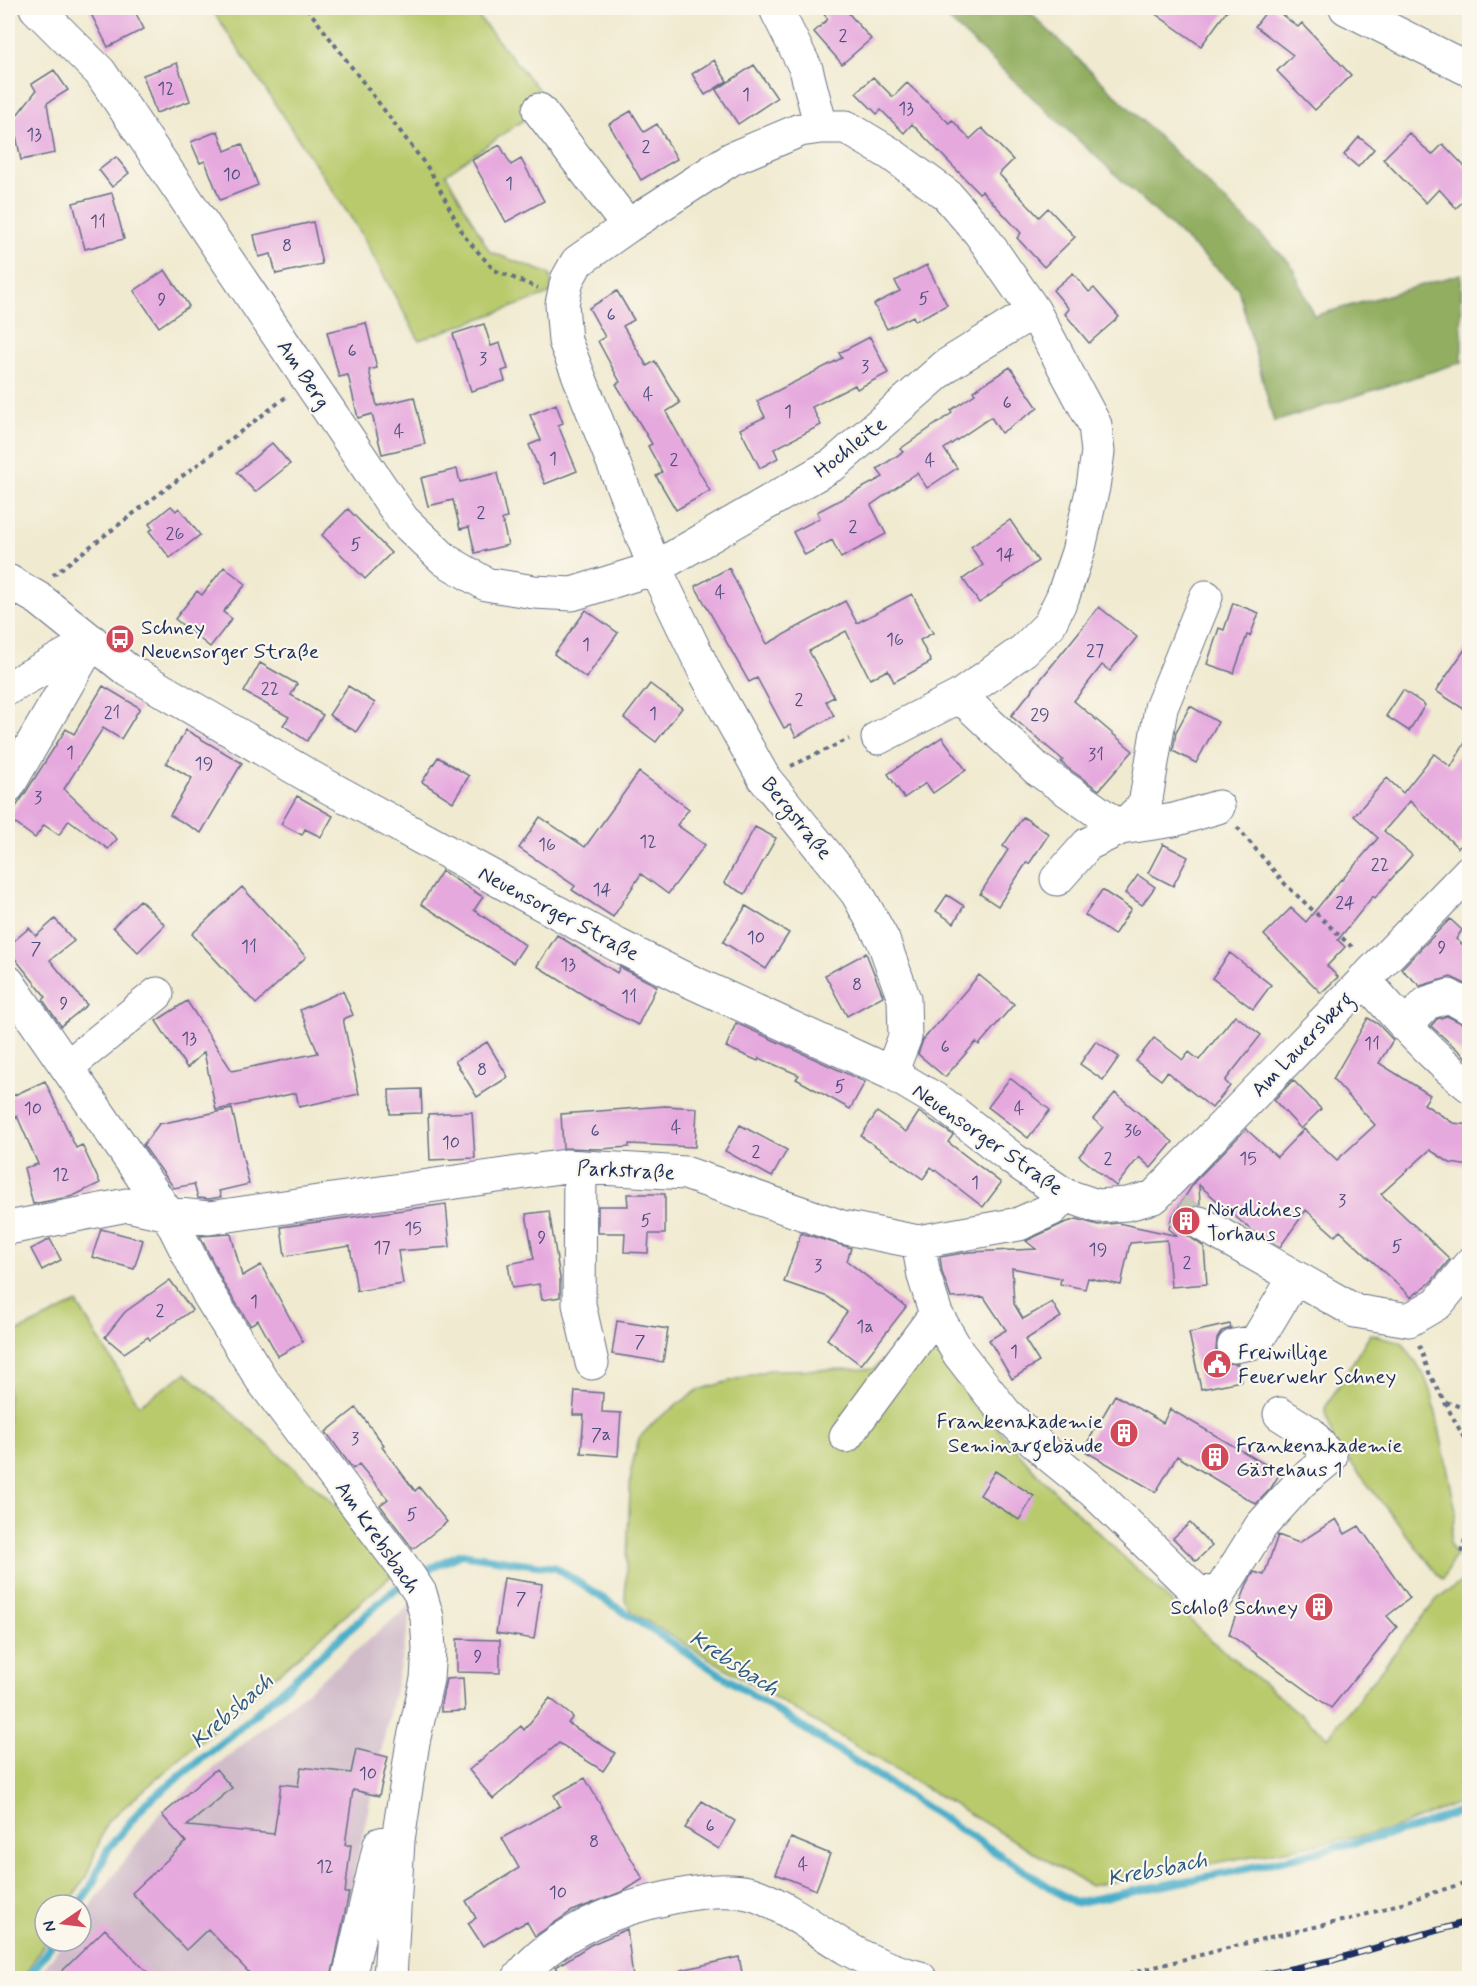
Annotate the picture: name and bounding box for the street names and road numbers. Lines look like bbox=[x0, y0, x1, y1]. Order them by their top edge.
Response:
street label: Am Berg bbox=[270, 335, 336, 414]
street label: Hochleite bbox=[808, 411, 893, 485]
street label: Bergstraße bbox=[753, 771, 838, 866]
street label: Neuensorger Straße bbox=[473, 860, 644, 968]
street label: Am Lauersberg bbox=[1245, 986, 1362, 1105]
street label: Neuensorger Straße bbox=[906, 1077, 1068, 1202]
street label: Parkstraße bbox=[576, 1154, 676, 1188]
street label: Am Krebsbach bbox=[328, 1476, 426, 1599]

